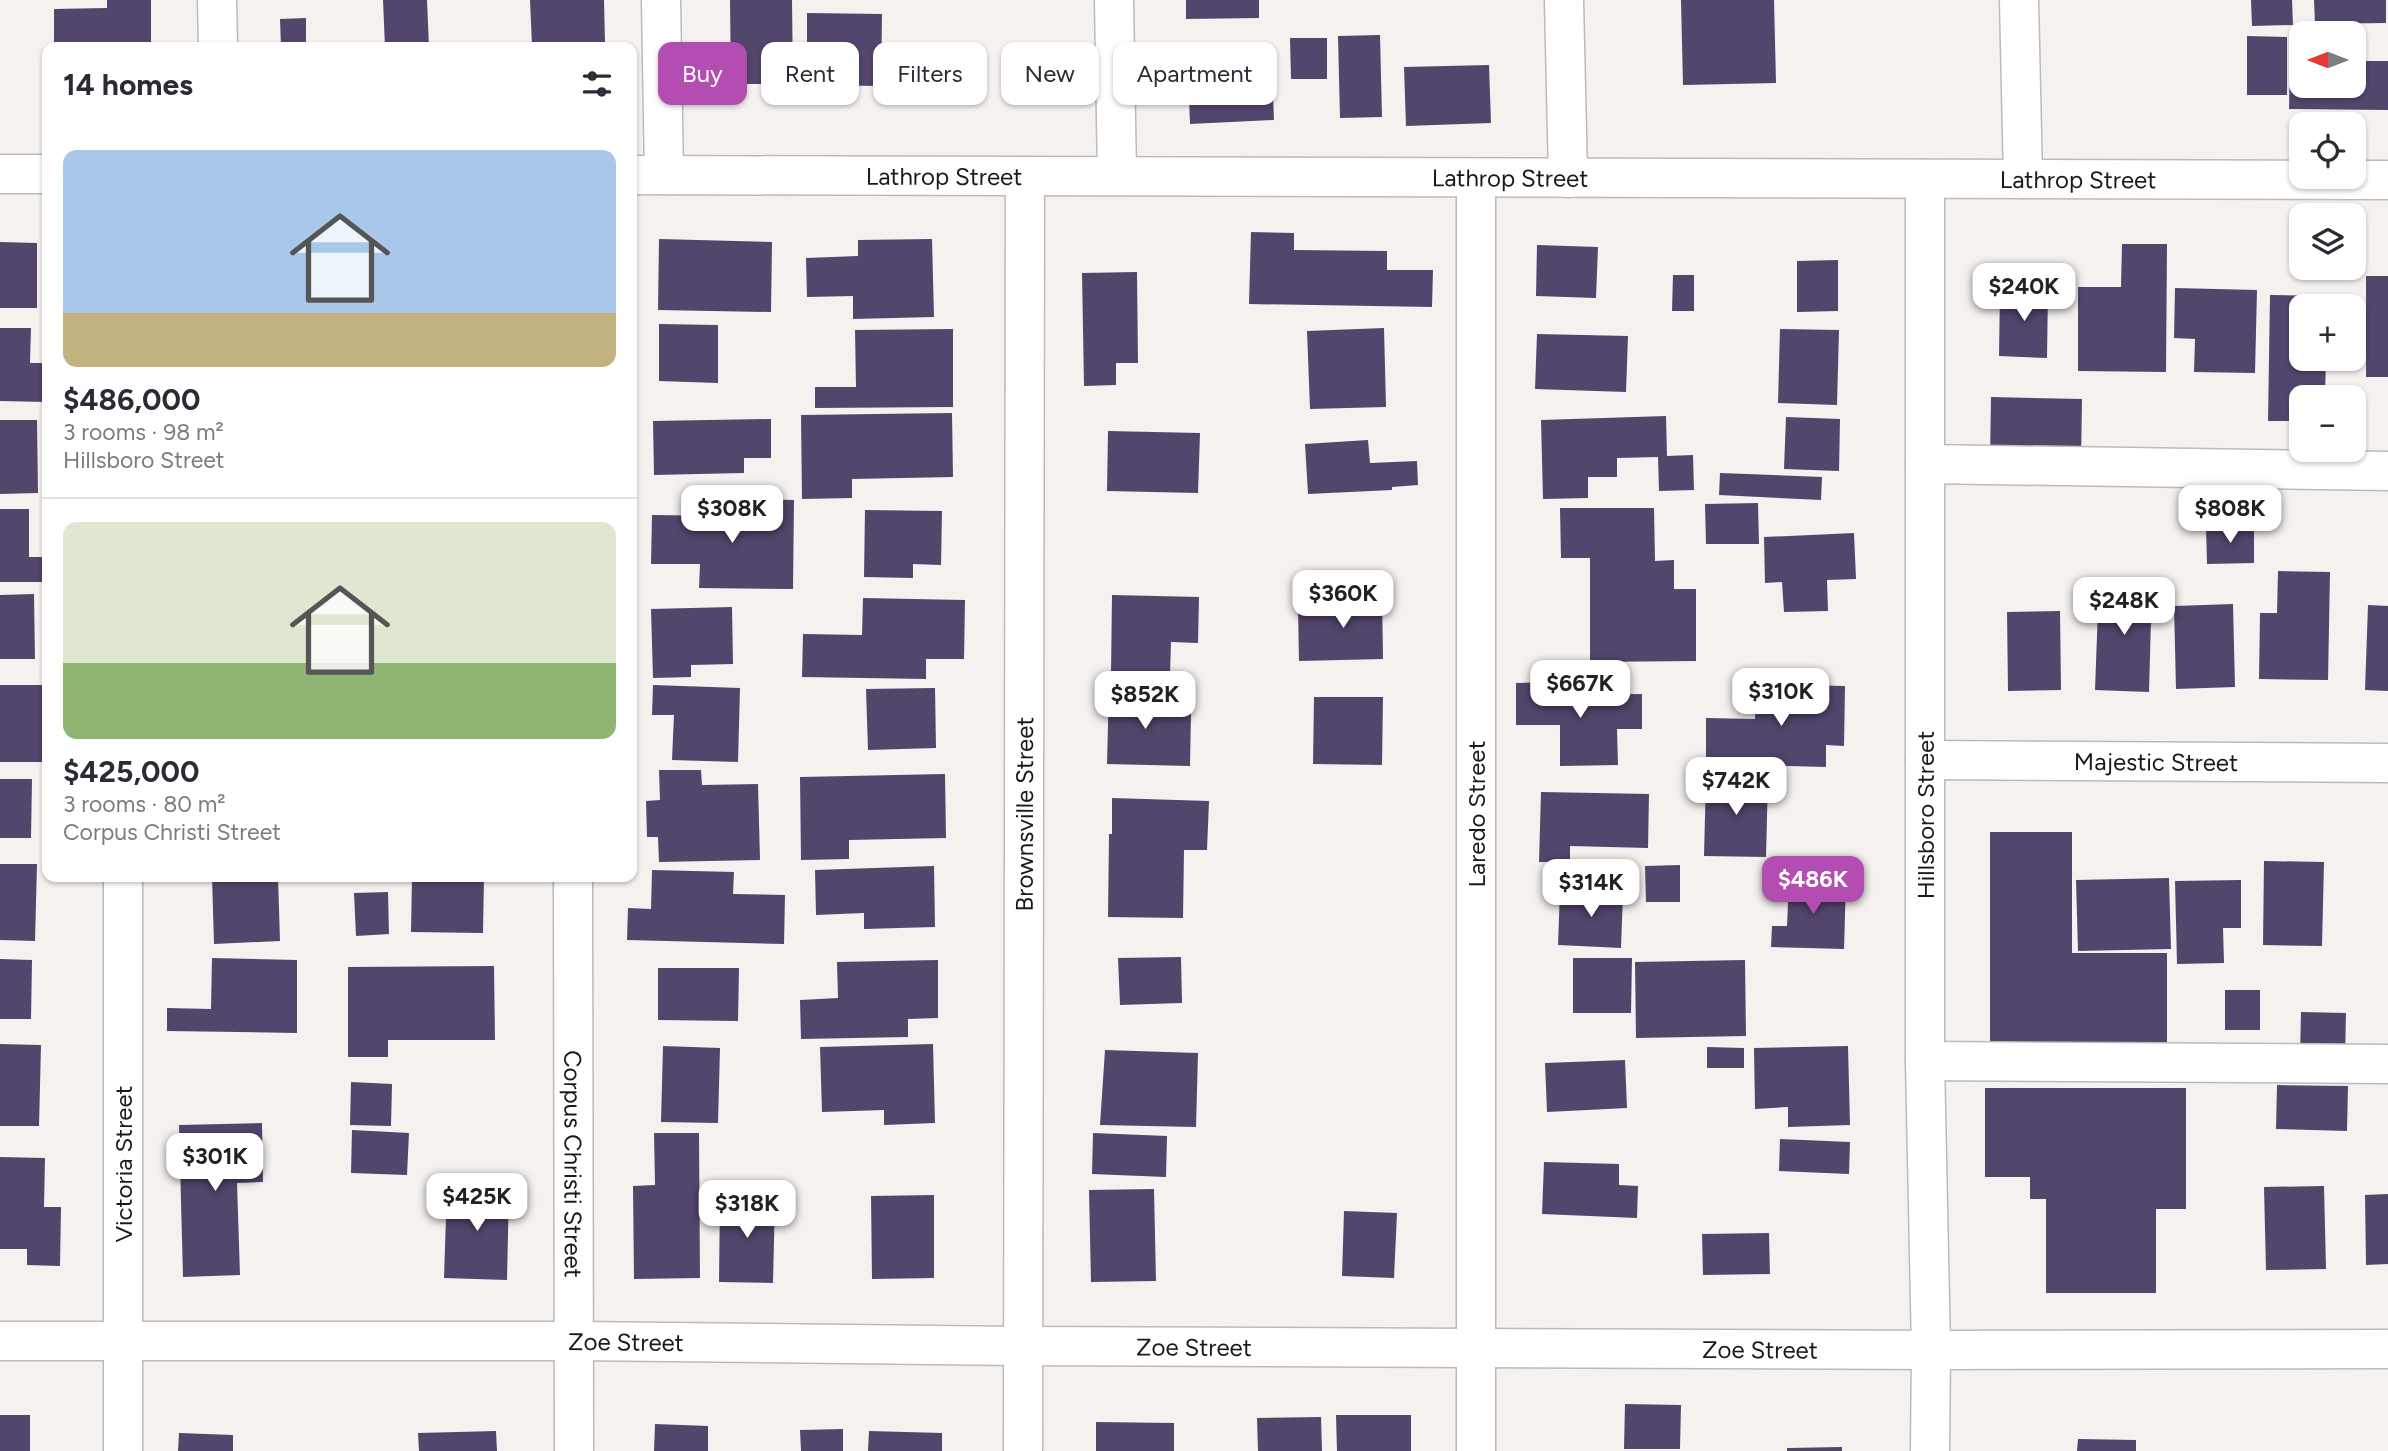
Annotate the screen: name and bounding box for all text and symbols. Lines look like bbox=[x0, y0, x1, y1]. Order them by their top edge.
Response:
north arrow bbox=[2289, 21, 2366, 98]
map controls bbox=[2289, 21, 2366, 462]
chip: Buy bbox=[658, 42, 747, 105]
chip: Rent bbox=[761, 42, 859, 105]
chip: Filters bbox=[873, 42, 987, 105]
chip: New bbox=[1001, 42, 1099, 105]
chip: Apartment bbox=[1113, 42, 1277, 105]
icon: filters bbox=[578, 65, 616, 103]
text: 14 homes bbox=[63, 66, 193, 103]
button: locate bbox=[2289, 112, 2366, 189]
street label: Lathrop Street bbox=[866, 161, 1022, 191]
street label: Lathrop Street bbox=[1432, 163, 1588, 192]
street label: Lathrop Street bbox=[2000, 164, 2156, 194]
icon: home bbox=[277, 195, 403, 321]
button: layers bbox=[2289, 203, 2366, 280]
pin: $240K bbox=[1975, 264, 2073, 323]
text: $240K bbox=[1989, 272, 2059, 300]
button: + bbox=[2289, 294, 2366, 371]
text: $486,000 bbox=[63, 381, 200, 418]
button: − bbox=[2289, 385, 2366, 462]
text: 3 rooms · 98 m² bbox=[63, 418, 224, 446]
text: Hillsboro Street bbox=[63, 446, 224, 474]
pin: $308K bbox=[683, 486, 781, 545]
pin: $808K bbox=[2181, 486, 2279, 545]
text: $308K bbox=[697, 494, 767, 522]
text: $808K bbox=[2194, 494, 2266, 522]
icon: home bbox=[277, 567, 403, 693]
pin: $360K bbox=[1294, 570, 1392, 630]
pin: $248K bbox=[2075, 578, 2173, 637]
text: $360K bbox=[1308, 579, 1378, 607]
text: $248K bbox=[2089, 586, 2159, 614]
pin: $667K bbox=[1531, 660, 1629, 720]
pin: $310K bbox=[1732, 668, 1830, 728]
text: $667K bbox=[1546, 669, 1614, 697]
pin: $852K bbox=[1096, 672, 1194, 731]
text: $310K bbox=[1748, 677, 1814, 705]
text: $852K bbox=[1111, 680, 1179, 708]
street label: Brownsville Street bbox=[1009, 717, 1039, 911]
street label: Hillsboro Street bbox=[1911, 731, 1940, 899]
street label: Laredo Street bbox=[1462, 740, 1491, 888]
street label: Majestic Street bbox=[2074, 746, 2238, 777]
text: $425,000 bbox=[63, 753, 199, 790]
pin: $742K bbox=[1687, 758, 1785, 817]
text: $742K bbox=[1702, 766, 1770, 794]
text: 3 rooms · 80 m² bbox=[63, 790, 226, 818]
text: Corpus Christi Street bbox=[63, 818, 281, 846]
pin: $486K bbox=[1764, 856, 1862, 916]
pin: $314K bbox=[1542, 860, 1640, 919]
text: $486K bbox=[1778, 865, 1848, 893]
text: $314K bbox=[1558, 868, 1624, 896]
street label: Corpus Christi Street bbox=[559, 1050, 588, 1278]
street label: Victoria Street bbox=[109, 1085, 138, 1243]
pin: $301K bbox=[166, 1134, 264, 1193]
text: $301K bbox=[182, 1142, 248, 1170]
pin: $425K bbox=[428, 1174, 526, 1233]
pin: $318K bbox=[698, 1180, 796, 1240]
text: $425K bbox=[442, 1182, 512, 1210]
text: $318K bbox=[715, 1189, 779, 1217]
street label: Zoe Street bbox=[568, 1326, 684, 1357]
street label: Zoe Street bbox=[1136, 1332, 1252, 1362]
street label: Zoe Street bbox=[1702, 1334, 1818, 1364]

